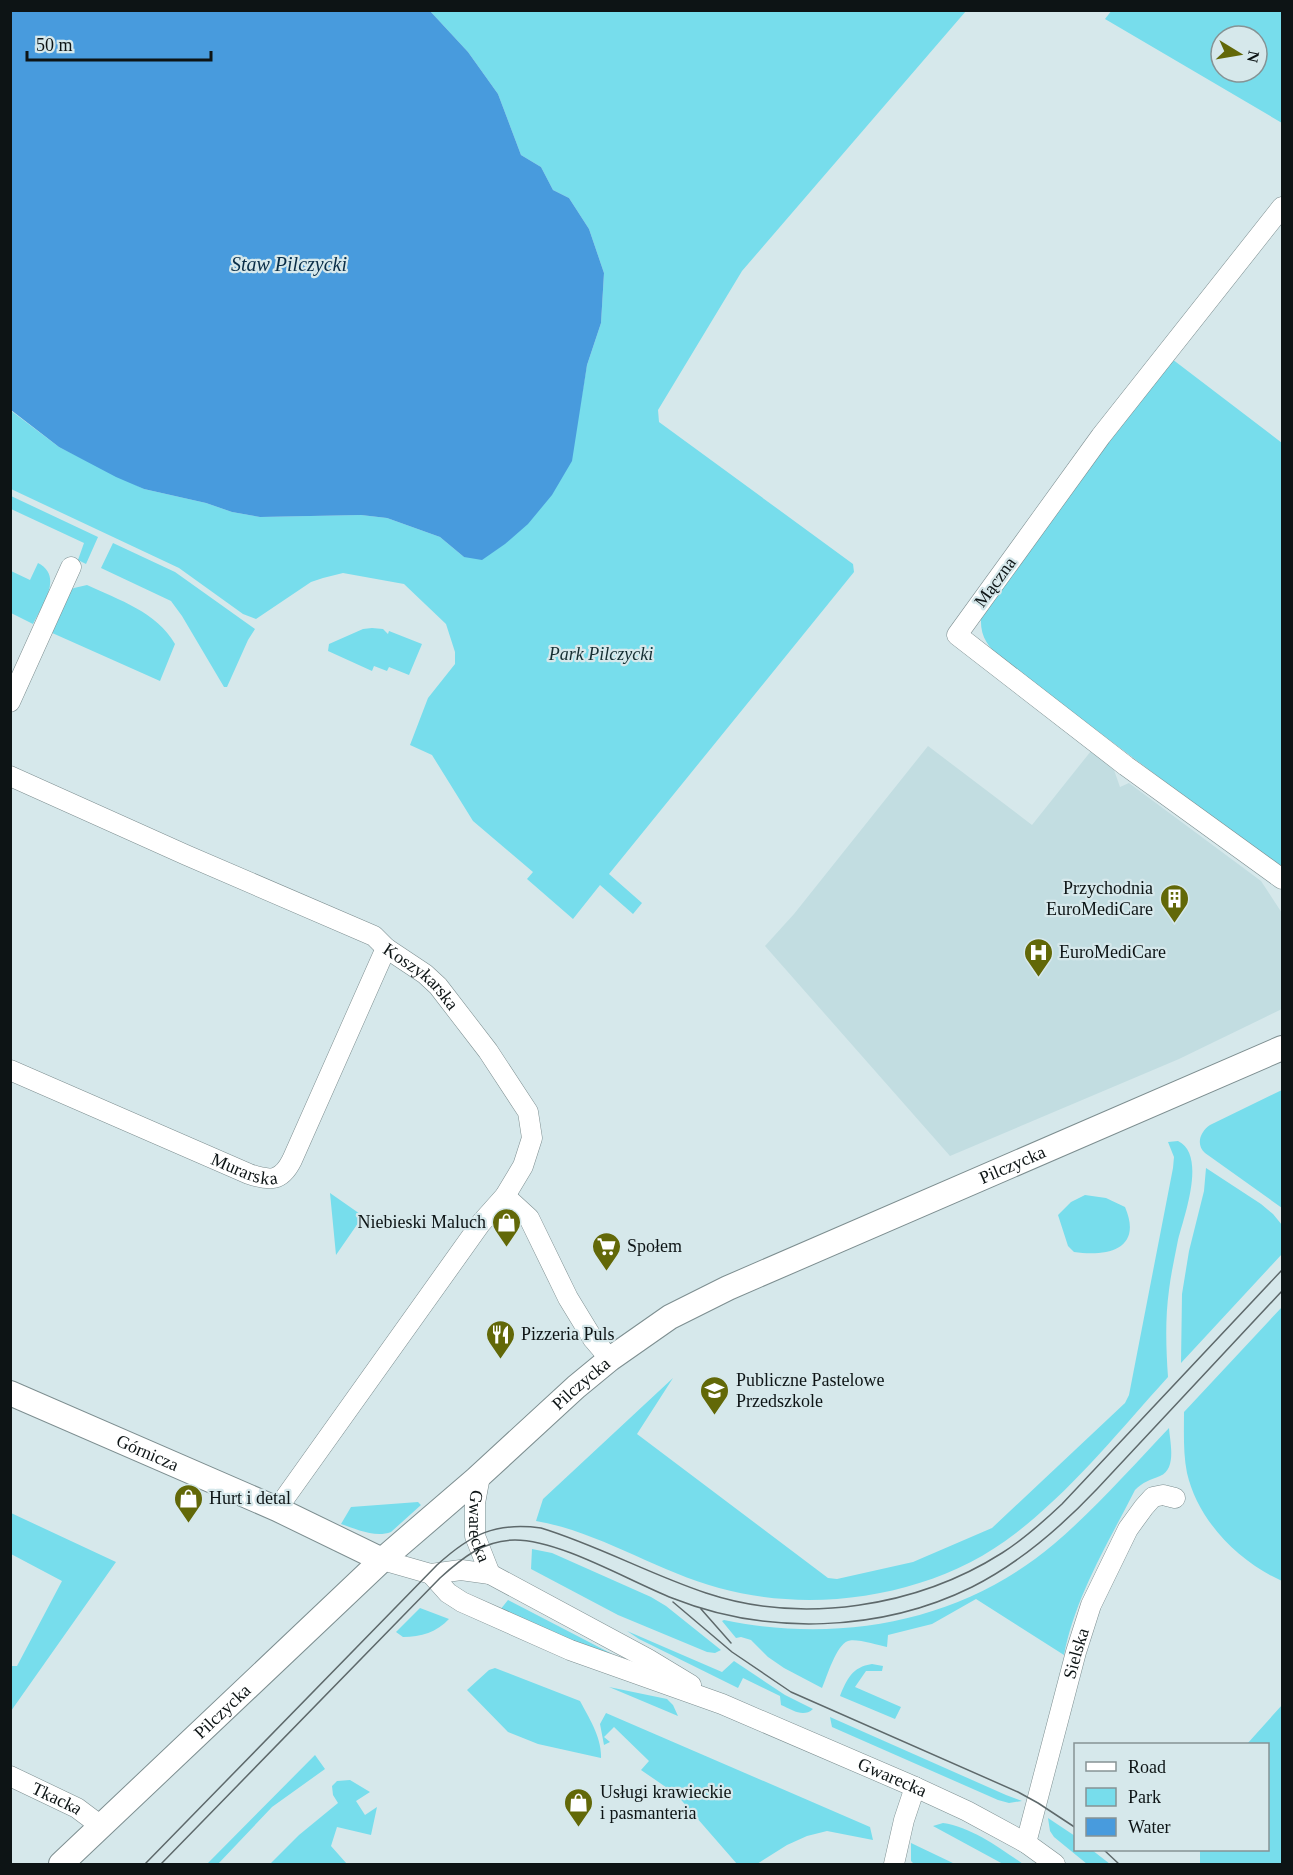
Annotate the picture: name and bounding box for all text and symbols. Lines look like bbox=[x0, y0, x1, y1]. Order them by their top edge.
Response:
scale bar bbox=[27, 24, 212, 62]
north arrow bbox=[1209, 24, 1269, 84]
text: 50 m bbox=[36, 35, 73, 55]
text: N bbox=[1244, 49, 1263, 64]
water label: Staw Pilczycki bbox=[231, 253, 347, 276]
street label: Mączna bbox=[970, 553, 1020, 611]
park label: Park Pilczycki bbox=[548, 644, 653, 664]
place label: Przychodnia EuroMediCare bbox=[1046, 878, 1153, 919]
building icon: Przychodnia EuroMediCare bbox=[1158, 882, 1190, 924]
hospital icon: EuroMediCare bbox=[1022, 936, 1054, 978]
street label: Koszykarska bbox=[380, 939, 463, 1014]
place label: EuroMediCare bbox=[1059, 942, 1166, 962]
street label: Pilczycka bbox=[976, 1142, 1048, 1188]
street label: Murarska bbox=[208, 1149, 279, 1189]
shop icon: Niebieski Maluch bbox=[491, 1206, 523, 1248]
place label: Niebieski Maluch bbox=[358, 1212, 486, 1232]
supermarket icon: Społem bbox=[590, 1230, 622, 1272]
place label: Społem bbox=[627, 1236, 682, 1256]
restaurant icon: Pizzeria Puls bbox=[484, 1318, 516, 1360]
place label: Pizzeria Puls bbox=[521, 1324, 614, 1344]
street label: Pilczycka bbox=[548, 1353, 614, 1414]
place label: Publiczne Pastelowe Przedszkole bbox=[736, 1370, 884, 1411]
school or university icon: Publiczne Pastelowe Przedszkole bbox=[699, 1374, 731, 1416]
street label: Górnicza bbox=[113, 1430, 182, 1475]
shop icon: Hurt i detal bbox=[172, 1482, 204, 1524]
place label: Hurt i detal bbox=[209, 1488, 291, 1508]
street label: Gwarecka bbox=[465, 1488, 494, 1565]
street label: Sielska bbox=[1059, 1626, 1093, 1681]
street label: Pilczycka bbox=[190, 1680, 254, 1743]
legend bbox=[1074, 1743, 1269, 1851]
street label: Gwarecka bbox=[855, 1754, 930, 1801]
text: Road bbox=[1128, 1757, 1166, 1777]
street label: Tkacka bbox=[29, 1778, 86, 1819]
place label: Usługi krawieckie i pasmanteria bbox=[600, 1782, 731, 1823]
shop icon: Usługi krawieckie i pasmanteria bbox=[563, 1786, 595, 1828]
text: Park bbox=[1128, 1787, 1161, 1807]
text: Water bbox=[1128, 1817, 1171, 1837]

